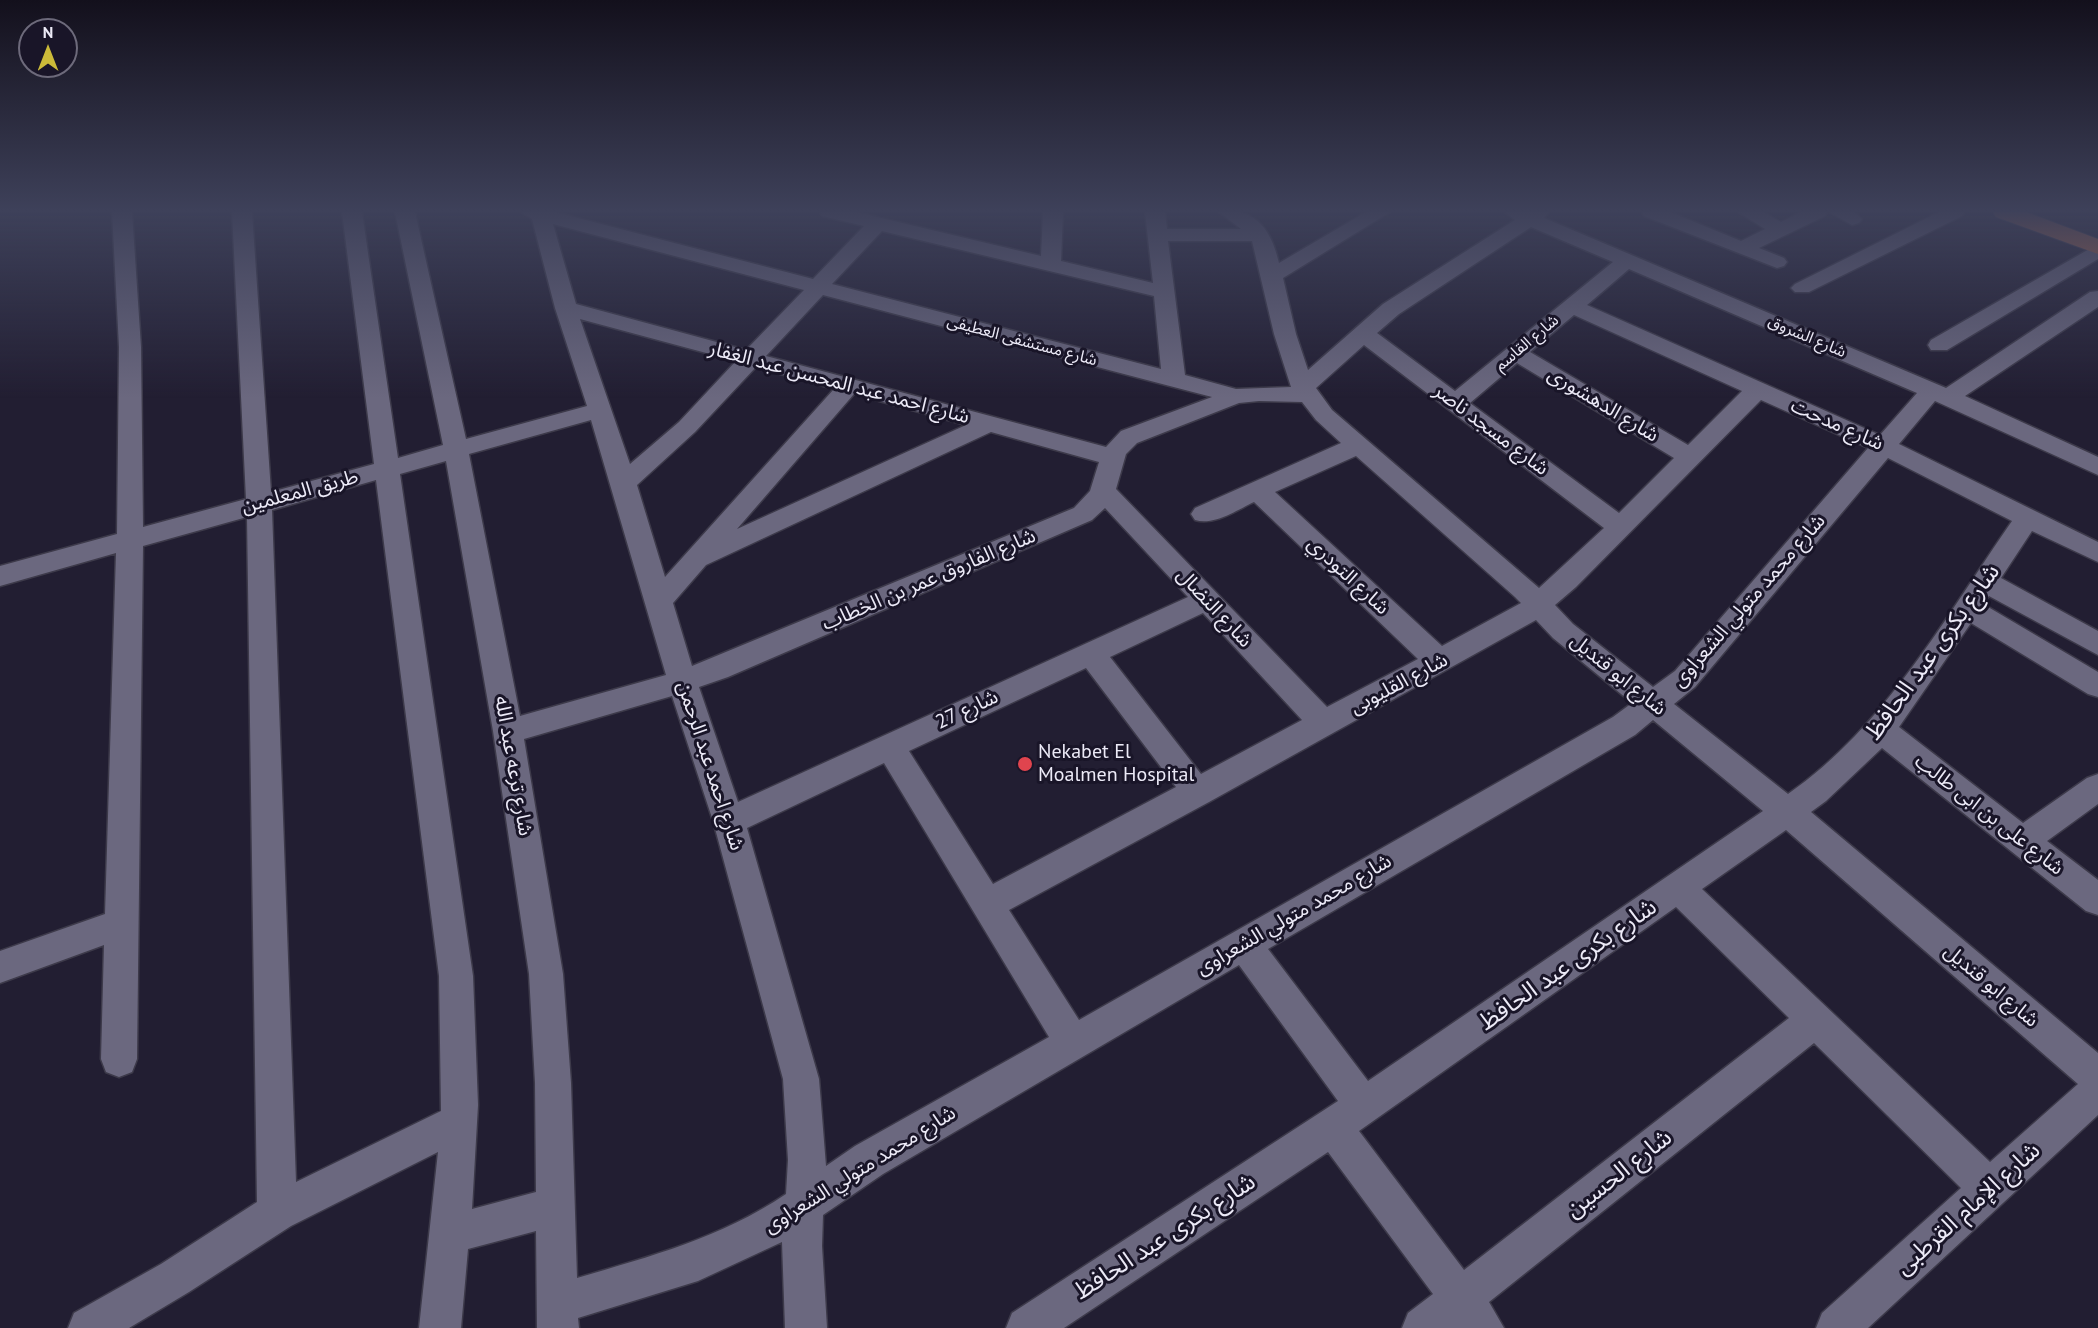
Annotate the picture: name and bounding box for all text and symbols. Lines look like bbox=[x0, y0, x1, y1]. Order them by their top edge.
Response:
north arrow bbox=[18, 18, 78, 78]
text: N bbox=[43, 22, 53, 42]
street label: شارع القاسم bbox=[1491, 311, 1563, 375]
street label: شارع مستشفى العطيفى bbox=[945, 312, 1099, 370]
street label: شارع الشروق bbox=[1765, 312, 1849, 362]
street label: شارع احمد عبد المحسن عبد الغفار bbox=[706, 337, 972, 429]
street label: شارع الدهشورى bbox=[1543, 362, 1663, 448]
street label: شارع مسجد ناصر bbox=[1429, 379, 1553, 481]
street label: شارع مدحت bbox=[1787, 394, 1887, 456]
street label: طريق المعلمين bbox=[239, 465, 361, 519]
street label: شارع محمد متولي الشعراوى bbox=[1667, 510, 1831, 692]
street label: شارع الفاروق عمر بن الخطاب bbox=[819, 524, 1039, 636]
street label: شارع التودري bbox=[1302, 532, 1394, 620]
street label: شارع بكرى عبد الحافظ bbox=[1860, 558, 2006, 746]
street label: شارع النضال bbox=[1171, 563, 1257, 653]
street label: شارع ابو قنديل bbox=[1565, 629, 1671, 721]
street label: شارع القليوبى bbox=[1346, 648, 1452, 720]
street label: شارع احمد عبد الرحمن bbox=[671, 678, 749, 854]
street label: شارع 27 bbox=[932, 685, 1002, 735]
street label: شارع ترعه عبد الله bbox=[489, 694, 537, 838]
place label: Nekabet El Moalmen Hospital bbox=[1038, 740, 1194, 787]
street label: شارع على بن ابى طالب bbox=[1910, 749, 2068, 881]
marker: Nekabet El Moalmen Hospital bbox=[1016, 755, 1034, 773]
street label: شارع محمد متولي الشعراوى bbox=[1192, 849, 1396, 981]
street label: شارع بكرى عبد الحافظ bbox=[1474, 893, 1662, 1037]
street label: شارع ابو قنديل bbox=[1939, 939, 2043, 1033]
street label: شارع محمد متولي الشعراوى bbox=[760, 1101, 960, 1239]
street label: شارع الحسين bbox=[1560, 1123, 1678, 1225]
street label: شارع الإمام القرطبى bbox=[1890, 1136, 2046, 1282]
street label: شارع بكرى عبد الحافظ bbox=[1069, 1168, 1261, 1306]

